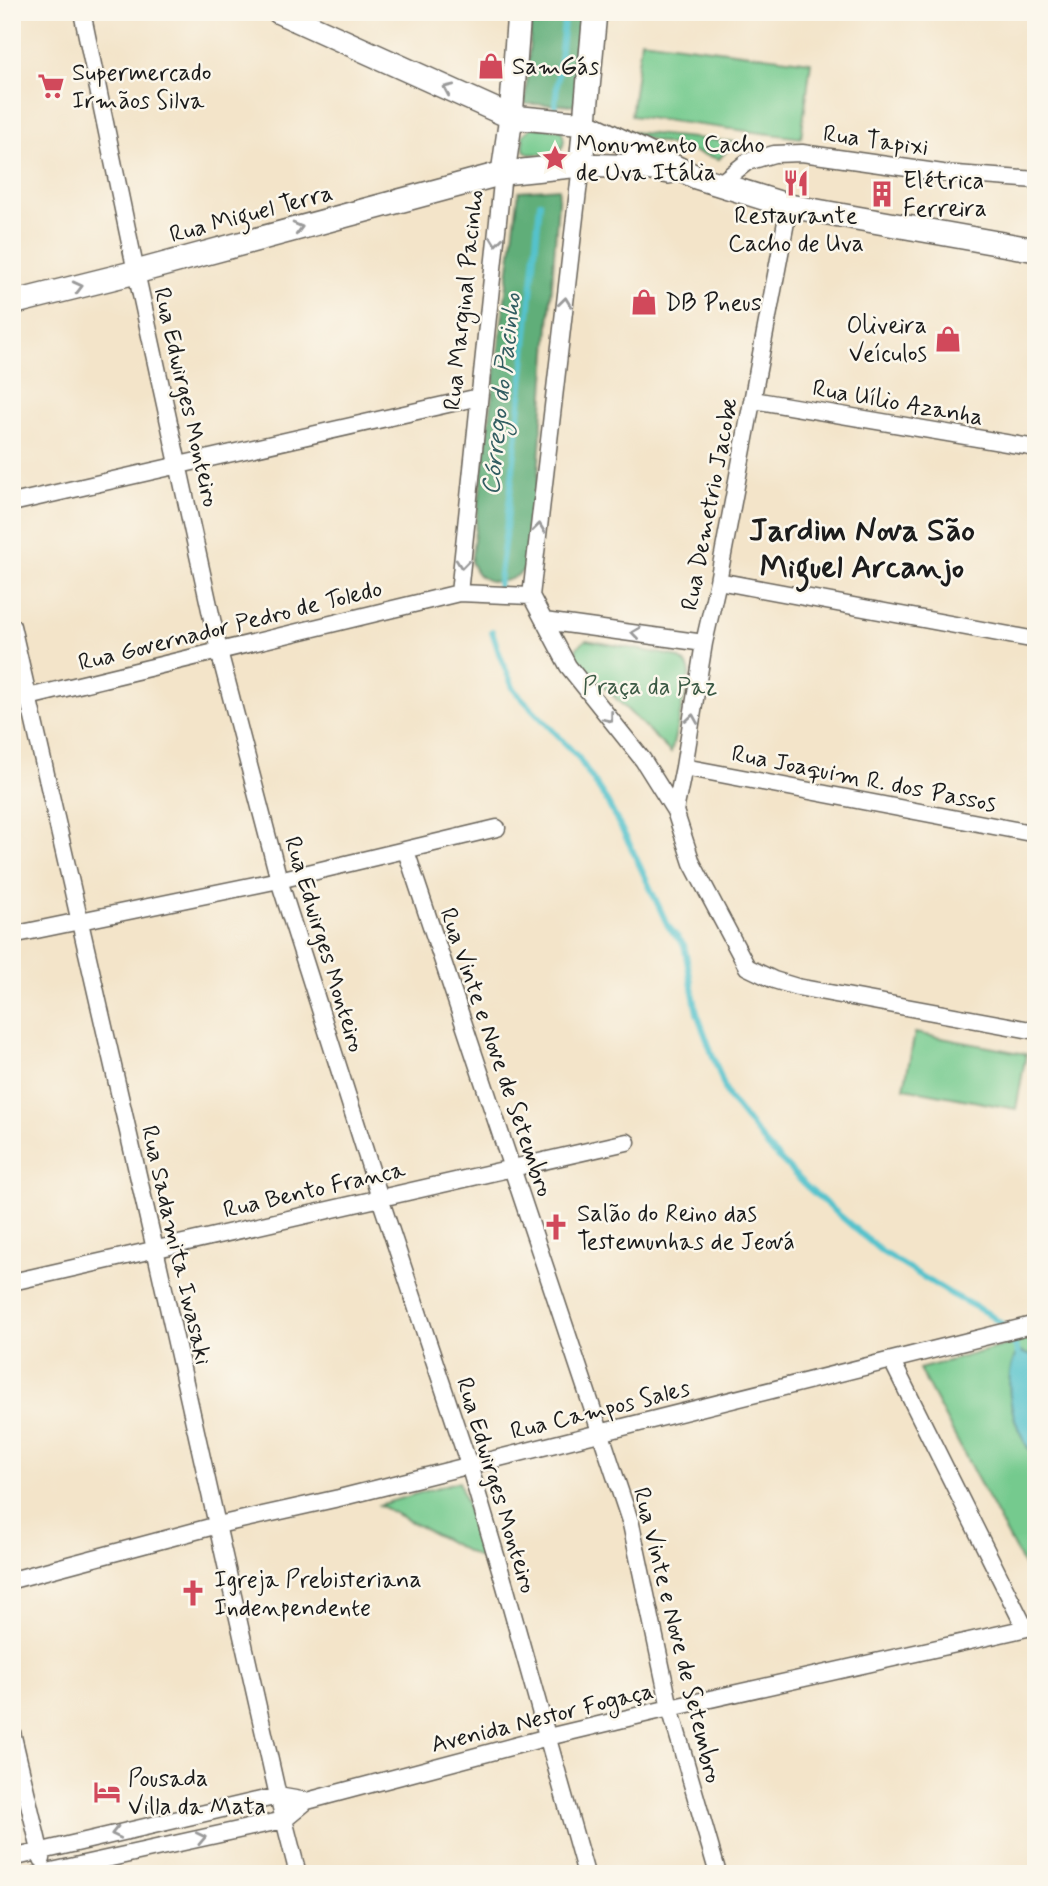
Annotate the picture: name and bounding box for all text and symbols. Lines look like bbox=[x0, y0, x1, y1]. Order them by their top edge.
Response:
shop icon: SamGás bbox=[476, 51, 506, 81]
place label: SamGás bbox=[512, 52, 599, 83]
place label: Supermercado Irmãos Silva bbox=[72, 58, 212, 117]
supermarket icon: Supermercado Irmãos Silva bbox=[36, 71, 66, 101]
one-way arrow bbox=[443, 83, 456, 97]
street label: Rua Tapixi bbox=[821, 119, 930, 164]
place label: Monumento Cacho de Uva Itália bbox=[576, 130, 765, 189]
place icon: Monumento Cacho de Uva Itália bbox=[540, 143, 570, 173]
place label: Elétrica Ferreira bbox=[903, 166, 987, 225]
restaurant icon: Restaurante Cacho de Uva bbox=[781, 168, 811, 198]
street label: Rua Miguel Terra bbox=[166, 178, 337, 254]
building icon: Elétrica Ferreira bbox=[867, 179, 897, 209]
street label: Rua Marginal Pacinho bbox=[437, 188, 493, 412]
place label: Restaurante Cacho de Uva bbox=[728, 201, 864, 260]
one-way arrow bbox=[292, 221, 304, 236]
one-way arrow bbox=[488, 235, 503, 246]
one-way arrow bbox=[72, 281, 84, 295]
street label: Rua Edwirges Monteiro bbox=[145, 285, 226, 510]
shop icon: DB Pneus bbox=[629, 287, 659, 317]
place label: DB Pneus bbox=[665, 288, 762, 319]
water label: Córrego do Pacinho bbox=[474, 291, 532, 497]
one-way arrow bbox=[557, 296, 572, 308]
place label: Oliveira Veículos bbox=[847, 311, 927, 370]
shop icon: Oliveira Veículos bbox=[933, 324, 963, 354]
street label: Rua Uílio Azanha bbox=[810, 373, 986, 434]
street label: Rua Demetrio Jacobe bbox=[675, 395, 746, 613]
district label: Jardim Nova São Miguel Arcanjo bbox=[749, 510, 975, 593]
one-way arrow bbox=[531, 522, 546, 534]
one-way arrow bbox=[454, 559, 469, 570]
street label: Rua Governador Pedro de Toledo bbox=[75, 574, 386, 679]
one-way arrow bbox=[630, 626, 642, 641]
park label: Praça da Paz bbox=[583, 672, 717, 703]
one-way arrow bbox=[601, 710, 614, 722]
one-way arrow bbox=[684, 714, 699, 725]
street label: Rua Joaquim R. dos Passos bbox=[729, 739, 999, 820]
street label: Rua Edwirges Monteiro bbox=[276, 833, 371, 1056]
street label: Rua Vinte e Nove de Setembro bbox=[431, 904, 560, 1201]
street label: Rua Sadamita Iwasaki bbox=[133, 1123, 218, 1368]
street label: Rua Bento Franca bbox=[220, 1154, 409, 1226]
place label: Salão do Reino das Testemunhas de Jeová bbox=[577, 1199, 795, 1258]
church icon: Salão do Reino das Testemunhas de Jeová bbox=[541, 1212, 571, 1242]
street label: Rua Campos Sales bbox=[507, 1373, 694, 1448]
street label: Rua Edwirges Monteiro bbox=[448, 1374, 543, 1597]
street label: Rua Vinte e Nove de Setembro bbox=[625, 1484, 728, 1786]
place label: Igreja Prebisteriana Indenpendente bbox=[214, 1565, 422, 1624]
church icon: Igreja Prebisteriana Indenpendente bbox=[178, 1578, 208, 1608]
street label: Avenida Nestor Fogaça bbox=[428, 1676, 657, 1763]
place label: Pousada Villa da Mata bbox=[128, 1764, 266, 1823]
hotel icon: Pousada Villa da Mata bbox=[92, 1777, 122, 1807]
one-way arrow bbox=[110, 1825, 122, 1839]
one-way arrow bbox=[195, 1832, 207, 1847]

